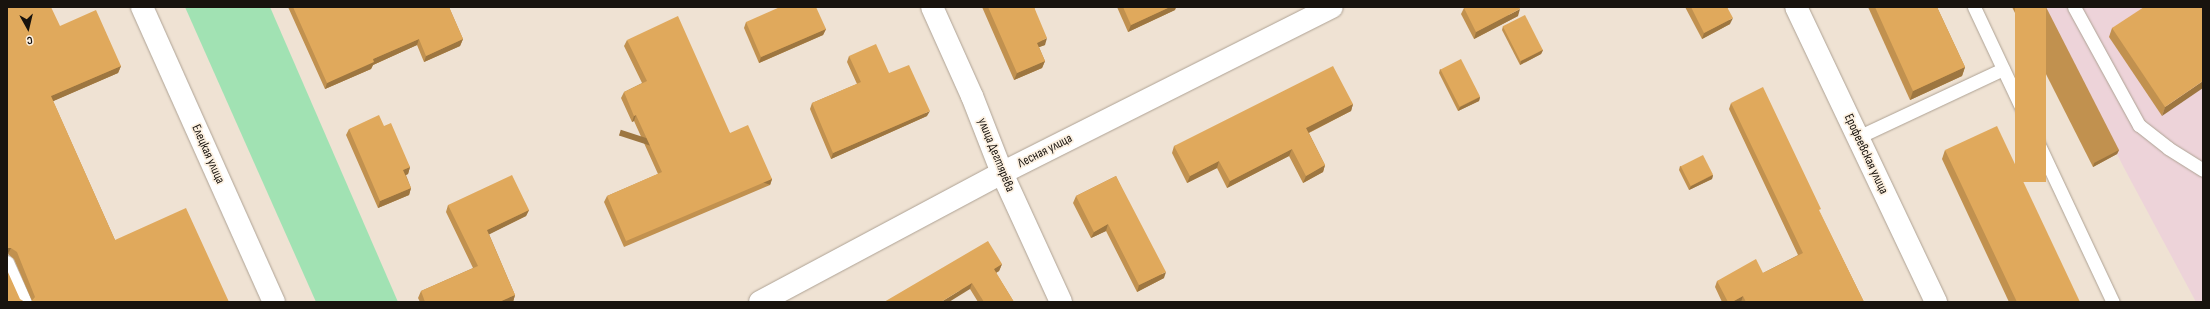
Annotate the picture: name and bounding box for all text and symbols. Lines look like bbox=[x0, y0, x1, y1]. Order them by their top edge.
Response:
north arrow bbox=[8, 8, 48, 48]
text: С bbox=[26, 34, 33, 47]
street label: Ерофеевская улица bbox=[1841, 111, 1891, 197]
street label: улица Дегтярёва bbox=[974, 116, 1018, 194]
street label: Елецкая улица bbox=[188, 122, 228, 186]
street label: Лесная улица bbox=[1015, 131, 1075, 171]

